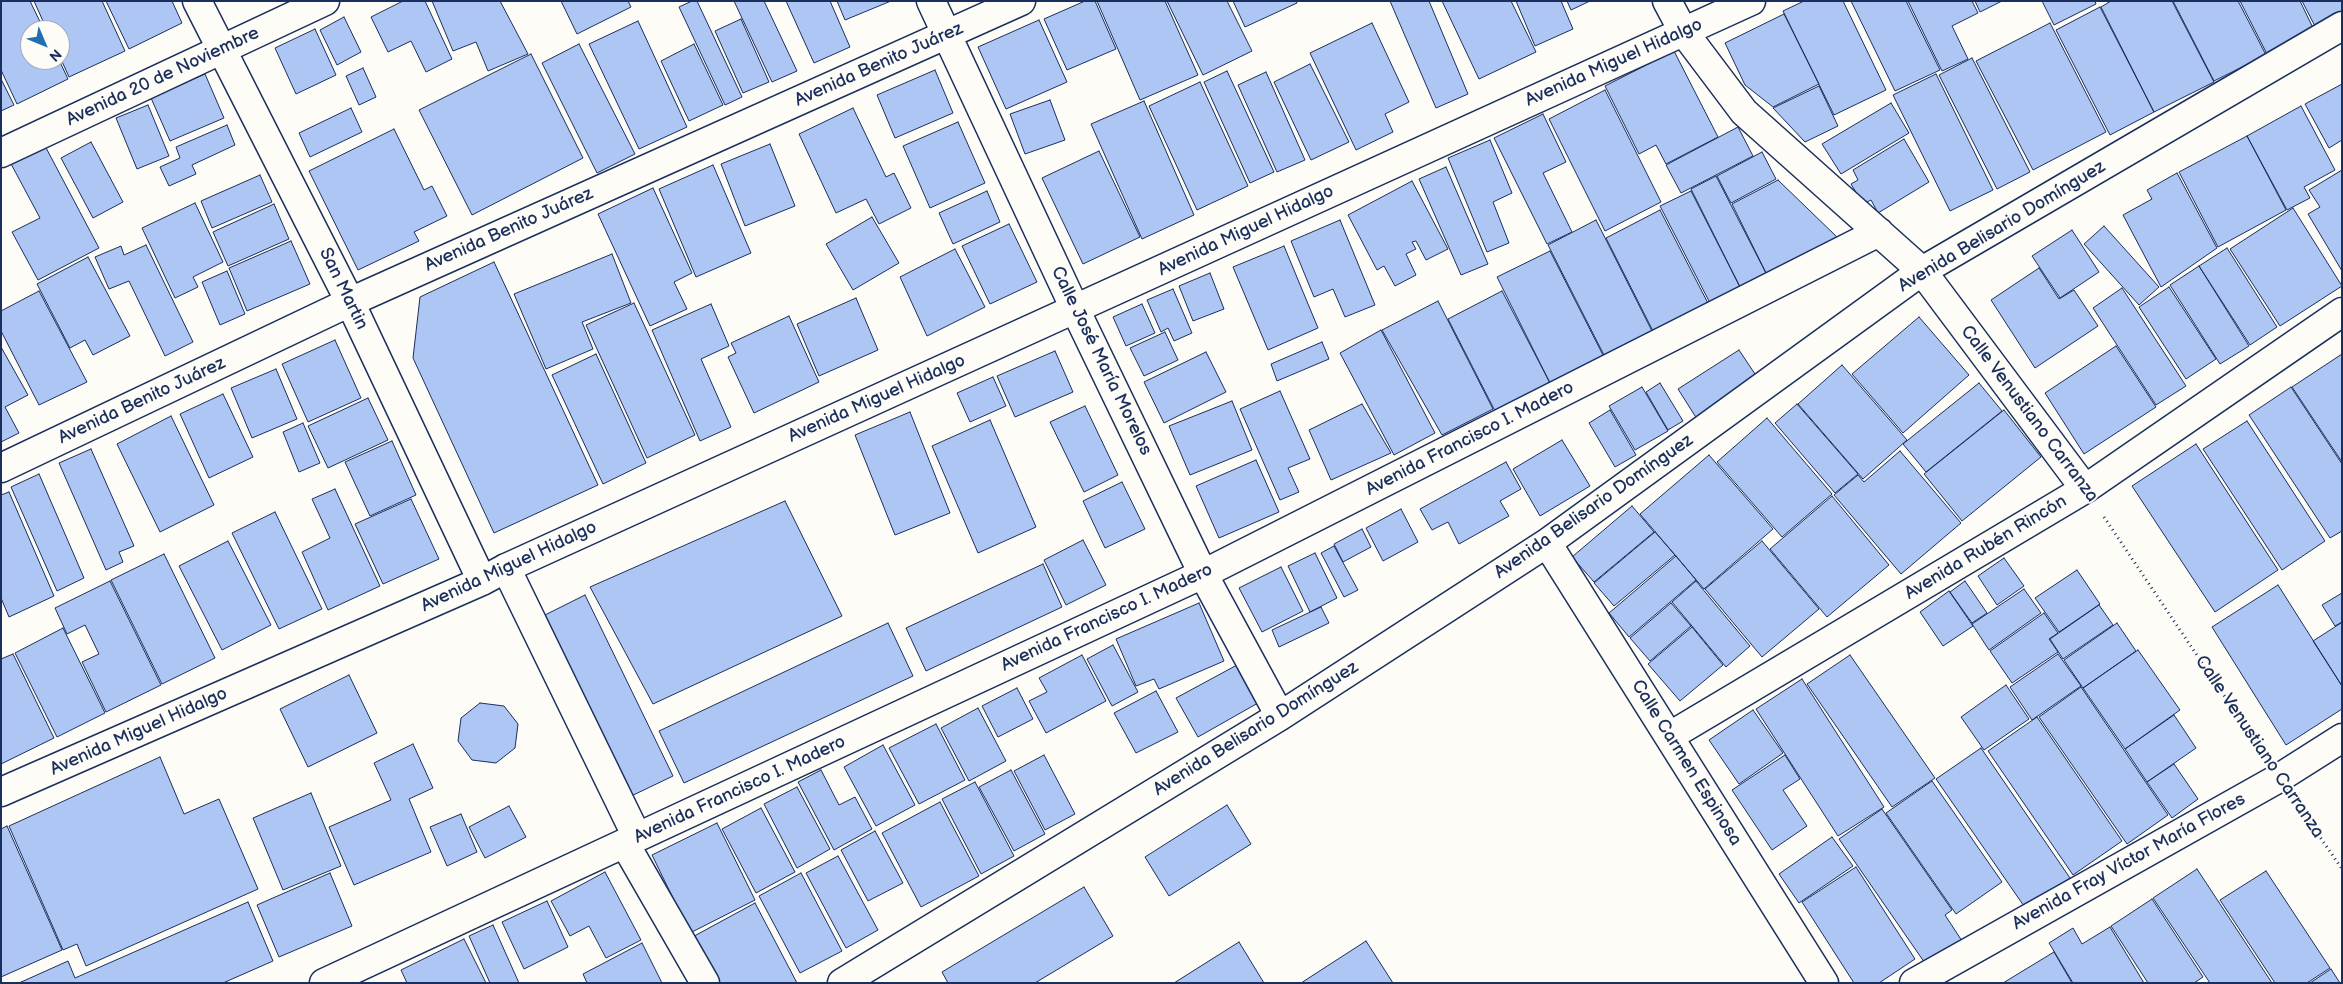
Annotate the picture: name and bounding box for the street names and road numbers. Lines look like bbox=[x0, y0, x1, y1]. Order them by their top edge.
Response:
street label: Avenida Miguel Hidalgo bbox=[1522, 14, 1706, 112]
street label: Avenida Benito Juárez bbox=[792, 18, 966, 112]
street label: Avenida 20 de Noviembre bbox=[63, 23, 263, 131]
street label: Avenida Belisario Domínguez bbox=[1895, 157, 2109, 297]
street label: Avenida Miguel Hidalgo bbox=[1155, 181, 1337, 281]
street label: Avenida Benito Juárez bbox=[422, 183, 596, 277]
street label: San Martin bbox=[314, 245, 372, 333]
street label: Calle José María Morelos bbox=[1046, 263, 1156, 459]
street label: Calle Venustiano Carranza bbox=[1956, 321, 2102, 507]
street label: Avenida Miguel Hidalgo bbox=[785, 350, 969, 448]
street label: Avenida Benito Juárez bbox=[55, 353, 229, 449]
street label: Avenida Francisco I. Madero bbox=[1362, 377, 1578, 501]
street label: Avenida Belisario Domínguez bbox=[1490, 430, 1698, 584]
street label: Avenida Rubén Rincón bbox=[1901, 491, 2071, 605]
street label: Avenida Miguel Hidalgo bbox=[418, 517, 600, 617]
street label: Avenida Francisco I. Madero bbox=[998, 559, 1216, 677]
street label: Calle Venustiano Carranza bbox=[2190, 652, 2328, 842]
street label: Avenida Belisario Domínguez bbox=[1150, 657, 1362, 801]
street label: Calle Carmen Espinosa bbox=[1626, 676, 1746, 850]
street label: Avenida Miguel Hidalgo bbox=[47, 683, 231, 781]
street label: Avenida Francisco I. Madero bbox=[631, 731, 849, 849]
street label: Avenida Fray Víctor María Flores bbox=[2009, 789, 2249, 935]

